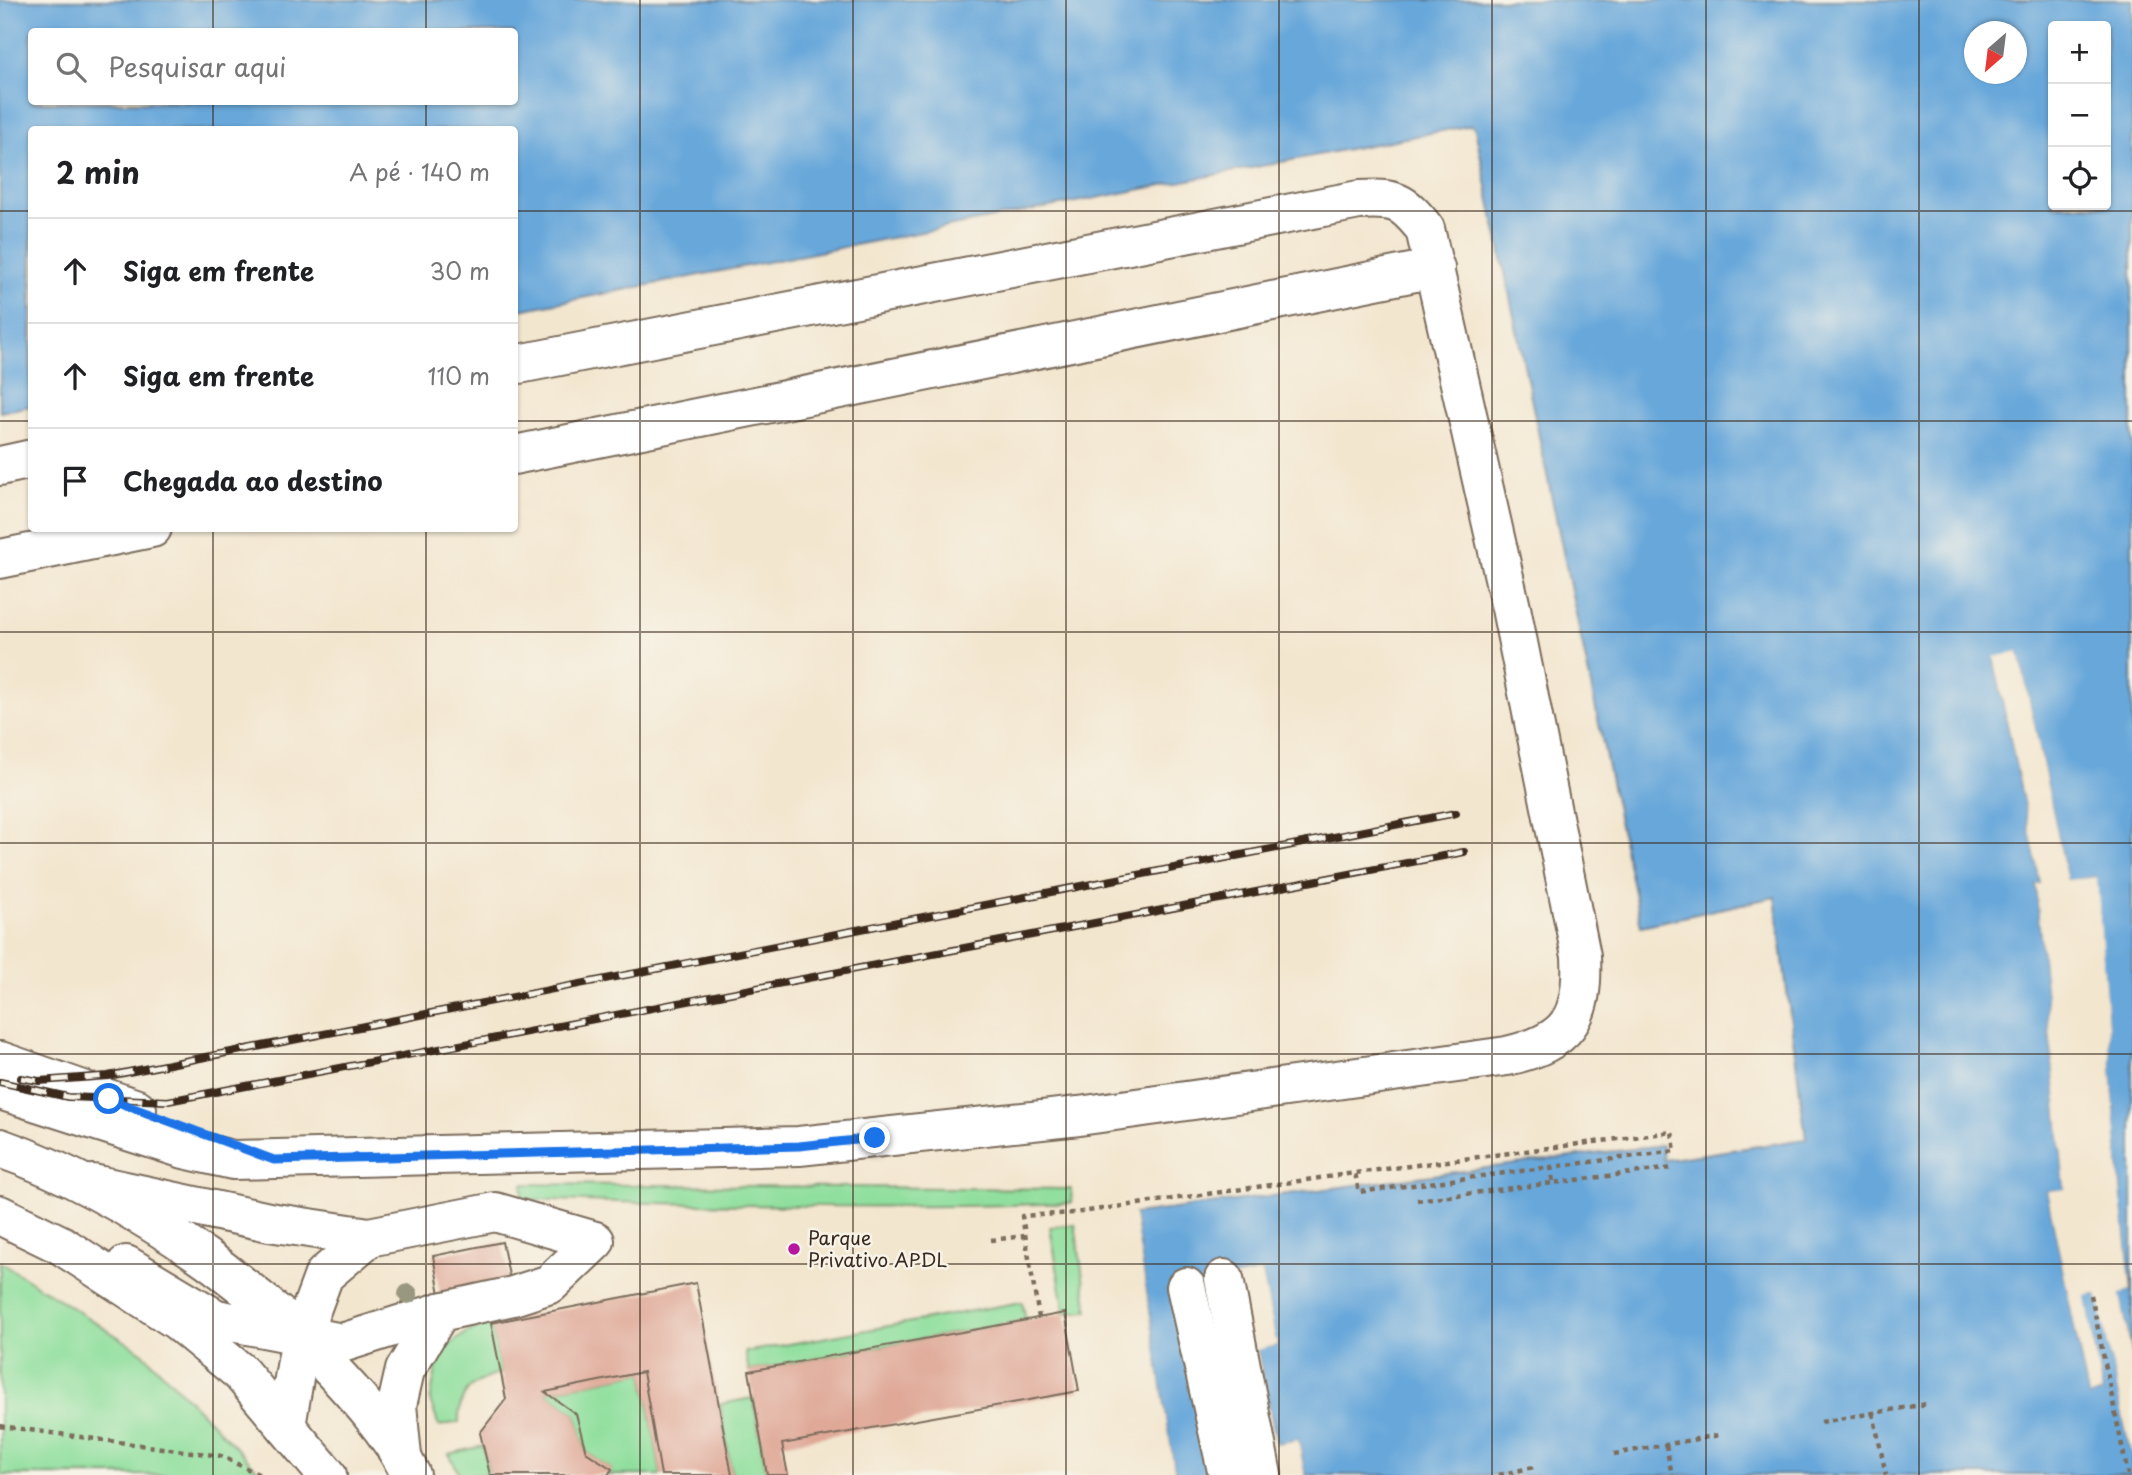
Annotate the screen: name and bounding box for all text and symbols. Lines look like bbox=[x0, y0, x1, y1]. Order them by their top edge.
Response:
north arrow bbox=[1964, 21, 2027, 84]
map controls bbox=[2048, 21, 2111, 210]
button: + bbox=[2048, 21, 2111, 84]
search box bbox=[28, 28, 518, 105]
text: Pesquisar aqui bbox=[108, 47, 286, 86]
icon: search bbox=[52, 48, 90, 86]
button: − bbox=[2048, 84, 2111, 147]
button: locate bbox=[2048, 147, 2111, 210]
text: 2 min bbox=[56, 149, 140, 194]
text: A pé · 140 m bbox=[349, 154, 490, 189]
text: Siga em frente bbox=[123, 251, 314, 290]
icon: ahead bbox=[56, 252, 94, 290]
text: 30 m bbox=[429, 253, 490, 288]
text: Siga em frente bbox=[123, 356, 314, 395]
icon: ahead bbox=[56, 357, 94, 395]
text: 110 m bbox=[428, 358, 490, 393]
text: Chegada ao destino bbox=[123, 461, 382, 500]
icon: arrive bbox=[56, 462, 94, 500]
route start bbox=[93, 1083, 124, 1114]
route end bbox=[859, 1122, 890, 1153]
place label: Parque Privativo APDL bbox=[808, 1223, 947, 1273]
marker: Parque Privativo APDL bbox=[786, 1241, 802, 1257]

